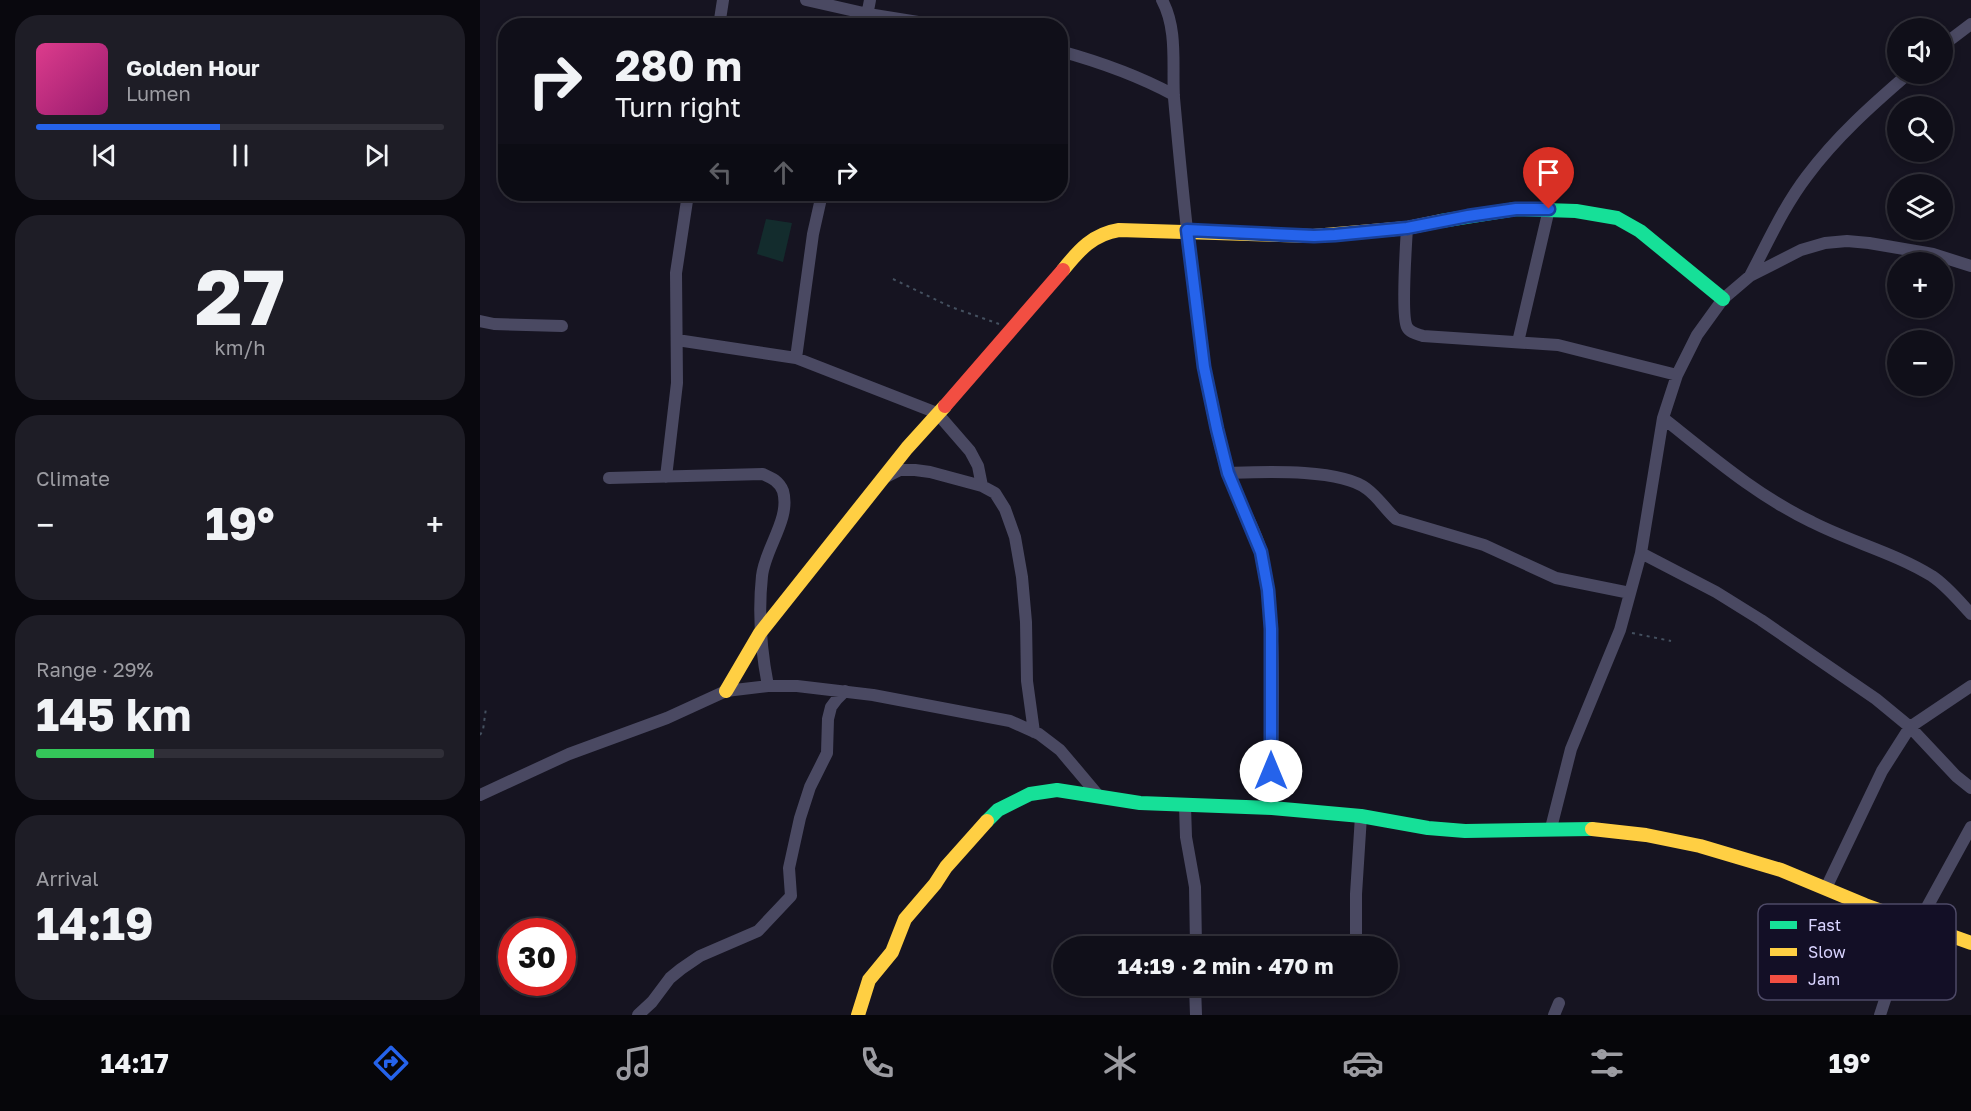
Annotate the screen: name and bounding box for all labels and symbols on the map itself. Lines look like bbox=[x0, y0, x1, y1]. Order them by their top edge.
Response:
pin bbox=[1523, 147, 1574, 209]
position arrow bbox=[1239, 739, 1303, 803]
legend bbox=[1758, 904, 1956, 1000]
text: Fast bbox=[1808, 915, 1841, 935]
speed limit sign: 30 bbox=[498, 918, 576, 996]
text: Slow bbox=[1808, 942, 1846, 962]
text: Jam bbox=[1808, 969, 1840, 989]

